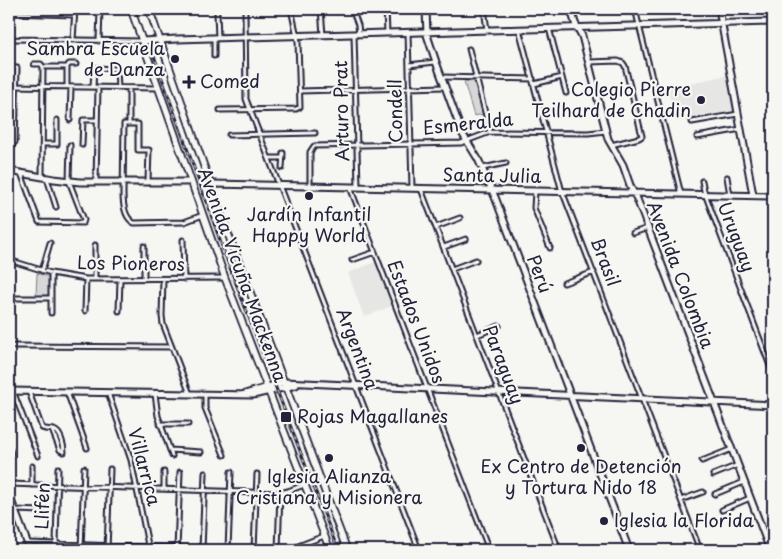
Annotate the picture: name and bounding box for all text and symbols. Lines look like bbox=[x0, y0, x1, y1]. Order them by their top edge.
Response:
place label: Sambra Escuela de Danza bbox=[26, 34, 166, 82]
marker: Sambra Escuela de Danza bbox=[169, 53, 181, 65]
street label: Arturo Prat bbox=[326, 60, 355, 162]
place label: Comed bbox=[200, 67, 260, 94]
marker: Comed bbox=[182, 75, 196, 89]
place label: Colegio Pierre Teilhard de Chadin bbox=[531, 75, 691, 123]
street label: Condell bbox=[380, 79, 409, 143]
marker: Colegio Pierre Teilhard de Chadin bbox=[695, 94, 707, 106]
street label: Esmeralda bbox=[421, 104, 514, 141]
street label: Santa Julia bbox=[443, 160, 542, 189]
street label: Avenida Vicuña Mackenna bbox=[192, 163, 295, 386]
marker: Jardín Infantil Happy World bbox=[303, 190, 315, 202]
street label: Avenida Colombia bbox=[641, 197, 722, 352]
street label: Uruguay bbox=[712, 197, 763, 275]
place label: Jardín Infantil Happy World bbox=[247, 200, 371, 248]
street label: Brasil bbox=[585, 233, 628, 290]
street label: Los Pioneros bbox=[77, 248, 185, 277]
street label: Perú bbox=[521, 250, 560, 296]
street label: Estados Unidos bbox=[381, 256, 453, 387]
street label: Argentina bbox=[331, 304, 387, 394]
street label: Paraguay bbox=[477, 321, 532, 408]
place label: Rojas Magallanes bbox=[297, 402, 448, 429]
marker: Rojas Magallanes bbox=[279, 410, 293, 424]
street label: Villarrica bbox=[122, 425, 169, 509]
marker: Ex Centro de Detención y Tortura Nido 18 bbox=[575, 442, 587, 454]
marker: Iglesia Alianza Cristiana y Misionera bbox=[323, 452, 335, 464]
place label: Ex Centro de Detención y Tortura Nido 18 bbox=[481, 452, 681, 500]
place label: Iglesia Alianza Cristiana y Misionera bbox=[236, 462, 422, 510]
street label: Llifén bbox=[27, 482, 56, 530]
place label: Iglesia la Florida bbox=[614, 506, 755, 533]
marker: Iglesia la Florida bbox=[598, 515, 610, 527]

